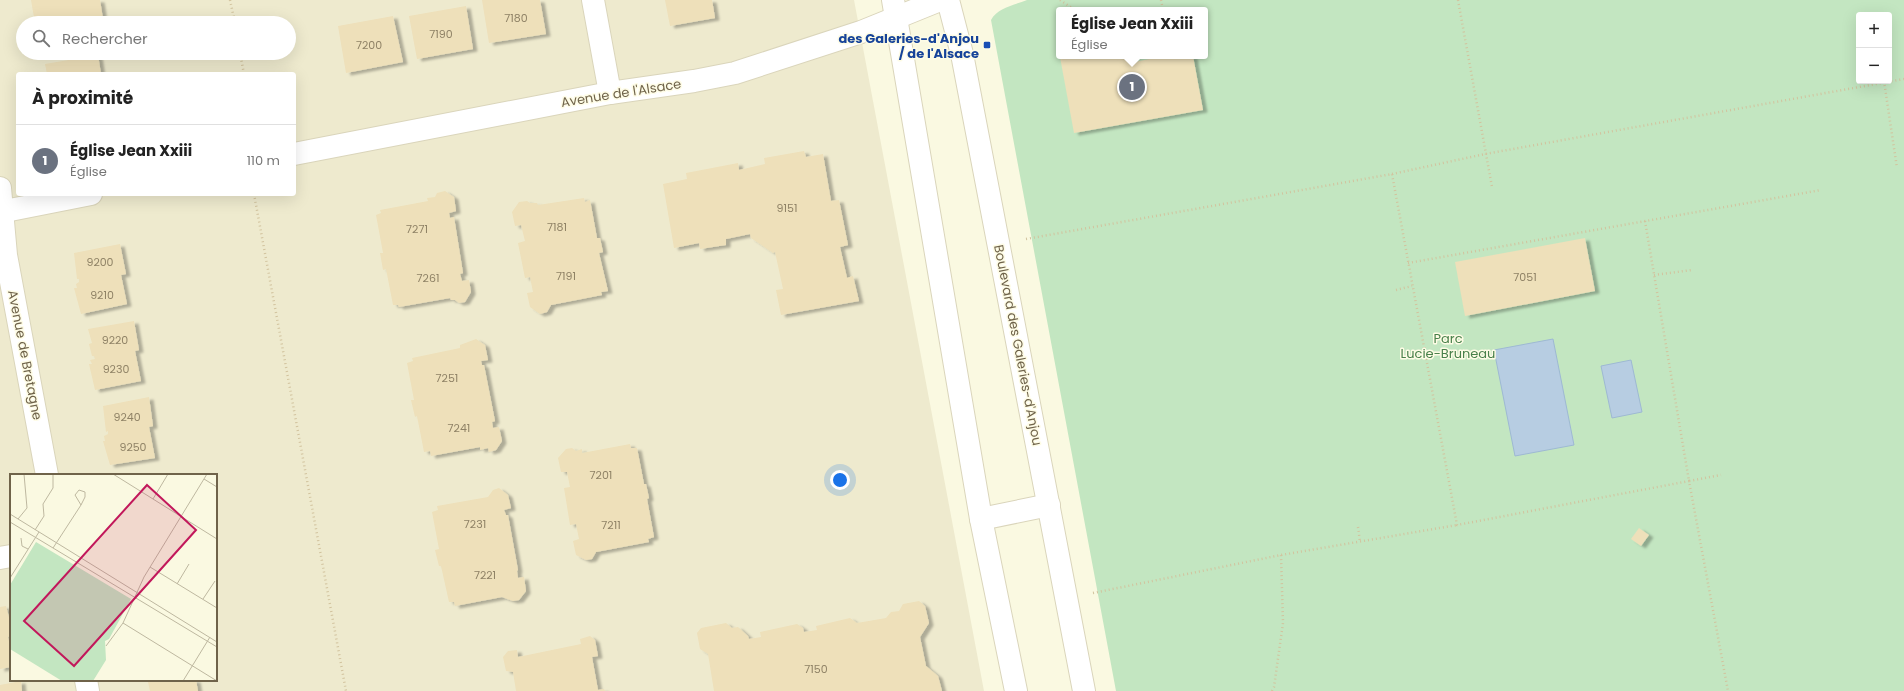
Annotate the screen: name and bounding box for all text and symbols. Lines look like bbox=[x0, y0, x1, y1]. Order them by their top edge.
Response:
popup bbox=[1056, 7, 1208, 59]
house number: 7180 bbox=[504, 10, 528, 26]
map controls bbox=[1856, 12, 1892, 84]
button: + bbox=[1856, 12, 1892, 48]
text: Église Jean Xxiii bbox=[1071, 13, 1193, 34]
search box bbox=[16, 16, 296, 60]
house number: 7190 bbox=[429, 26, 453, 42]
icon: search bbox=[30, 27, 52, 49]
text: Rechercher bbox=[62, 28, 148, 49]
place label: des Galeries-d'Anjou / de l'Alsace bbox=[838, 29, 979, 63]
text: Église bbox=[1071, 35, 1108, 54]
house number: 7200 bbox=[356, 37, 382, 53]
marker: des Galeries-d'Anjou / de l'Alsace bbox=[982, 40, 992, 50]
button: − bbox=[1856, 48, 1892, 84]
pin: 1 bbox=[1119, 72, 1145, 102]
street label: Avenue de l'Alsace bbox=[560, 74, 682, 112]
text: À proximité bbox=[32, 86, 133, 110]
text: Église Jean Xxiii bbox=[70, 140, 192, 161]
text: 1 bbox=[43, 151, 47, 170]
text: 110 m bbox=[247, 151, 280, 170]
text: Église bbox=[70, 162, 107, 181]
house number: 9151 bbox=[777, 200, 797, 216]
house number: 7181 bbox=[547, 219, 567, 235]
house number: 7271 bbox=[406, 221, 428, 237]
street label: Boulevard des Galeries-d'Anjou bbox=[989, 243, 1047, 447]
house number: 9200 bbox=[86, 254, 114, 270]
house number: 7191 bbox=[556, 268, 576, 284]
house number: 7051 bbox=[1513, 269, 1537, 285]
house number: 7261 bbox=[417, 270, 439, 286]
house number: 9210 bbox=[90, 287, 114, 303]
street label: Avenue de Bretagne bbox=[3, 288, 47, 422]
park label: Parc Lucie-Bruneau bbox=[1401, 329, 1495, 363]
house number: 9220 bbox=[102, 332, 128, 348]
house number: 9230 bbox=[103, 361, 129, 377]
house number: 7251 bbox=[436, 370, 458, 386]
house number: 9240 bbox=[113, 409, 141, 425]
house number: 7241 bbox=[448, 420, 470, 436]
house number: 9250 bbox=[119, 439, 147, 455]
house number: 7201 bbox=[590, 467, 612, 483]
your location bbox=[830, 470, 850, 490]
inset map bbox=[10, 474, 217, 681]
house number: 7231 bbox=[464, 516, 486, 532]
house number: 7211 bbox=[601, 517, 621, 533]
house number: 7221 bbox=[474, 567, 496, 583]
house number: 7150 bbox=[804, 661, 828, 677]

